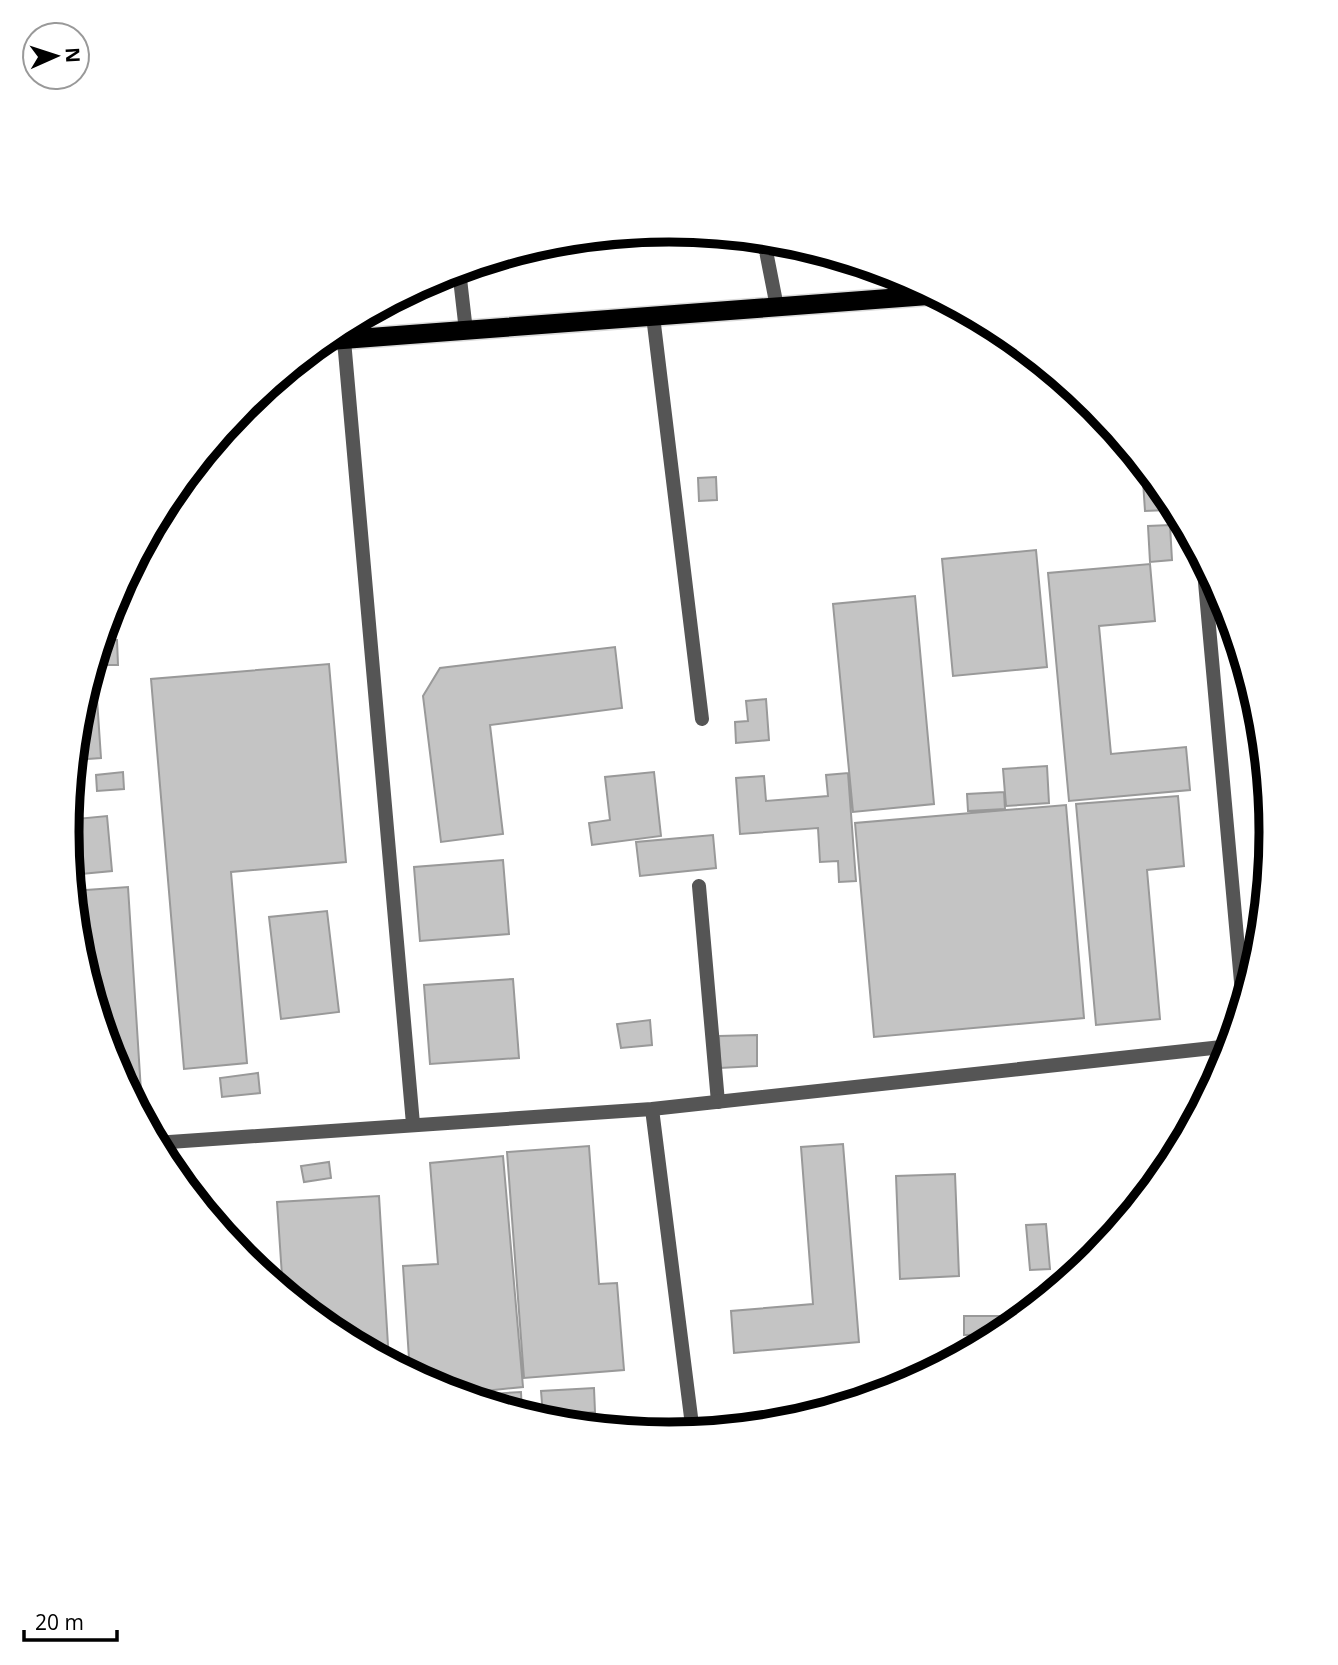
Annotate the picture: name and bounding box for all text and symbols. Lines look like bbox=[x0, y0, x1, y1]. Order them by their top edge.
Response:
north arrow bbox=[21, 21, 91, 91]
text: N bbox=[60, 47, 86, 64]
scale bar bbox=[24, 1598, 117, 1642]
text: 20 m bbox=[35, 1608, 84, 1636]

